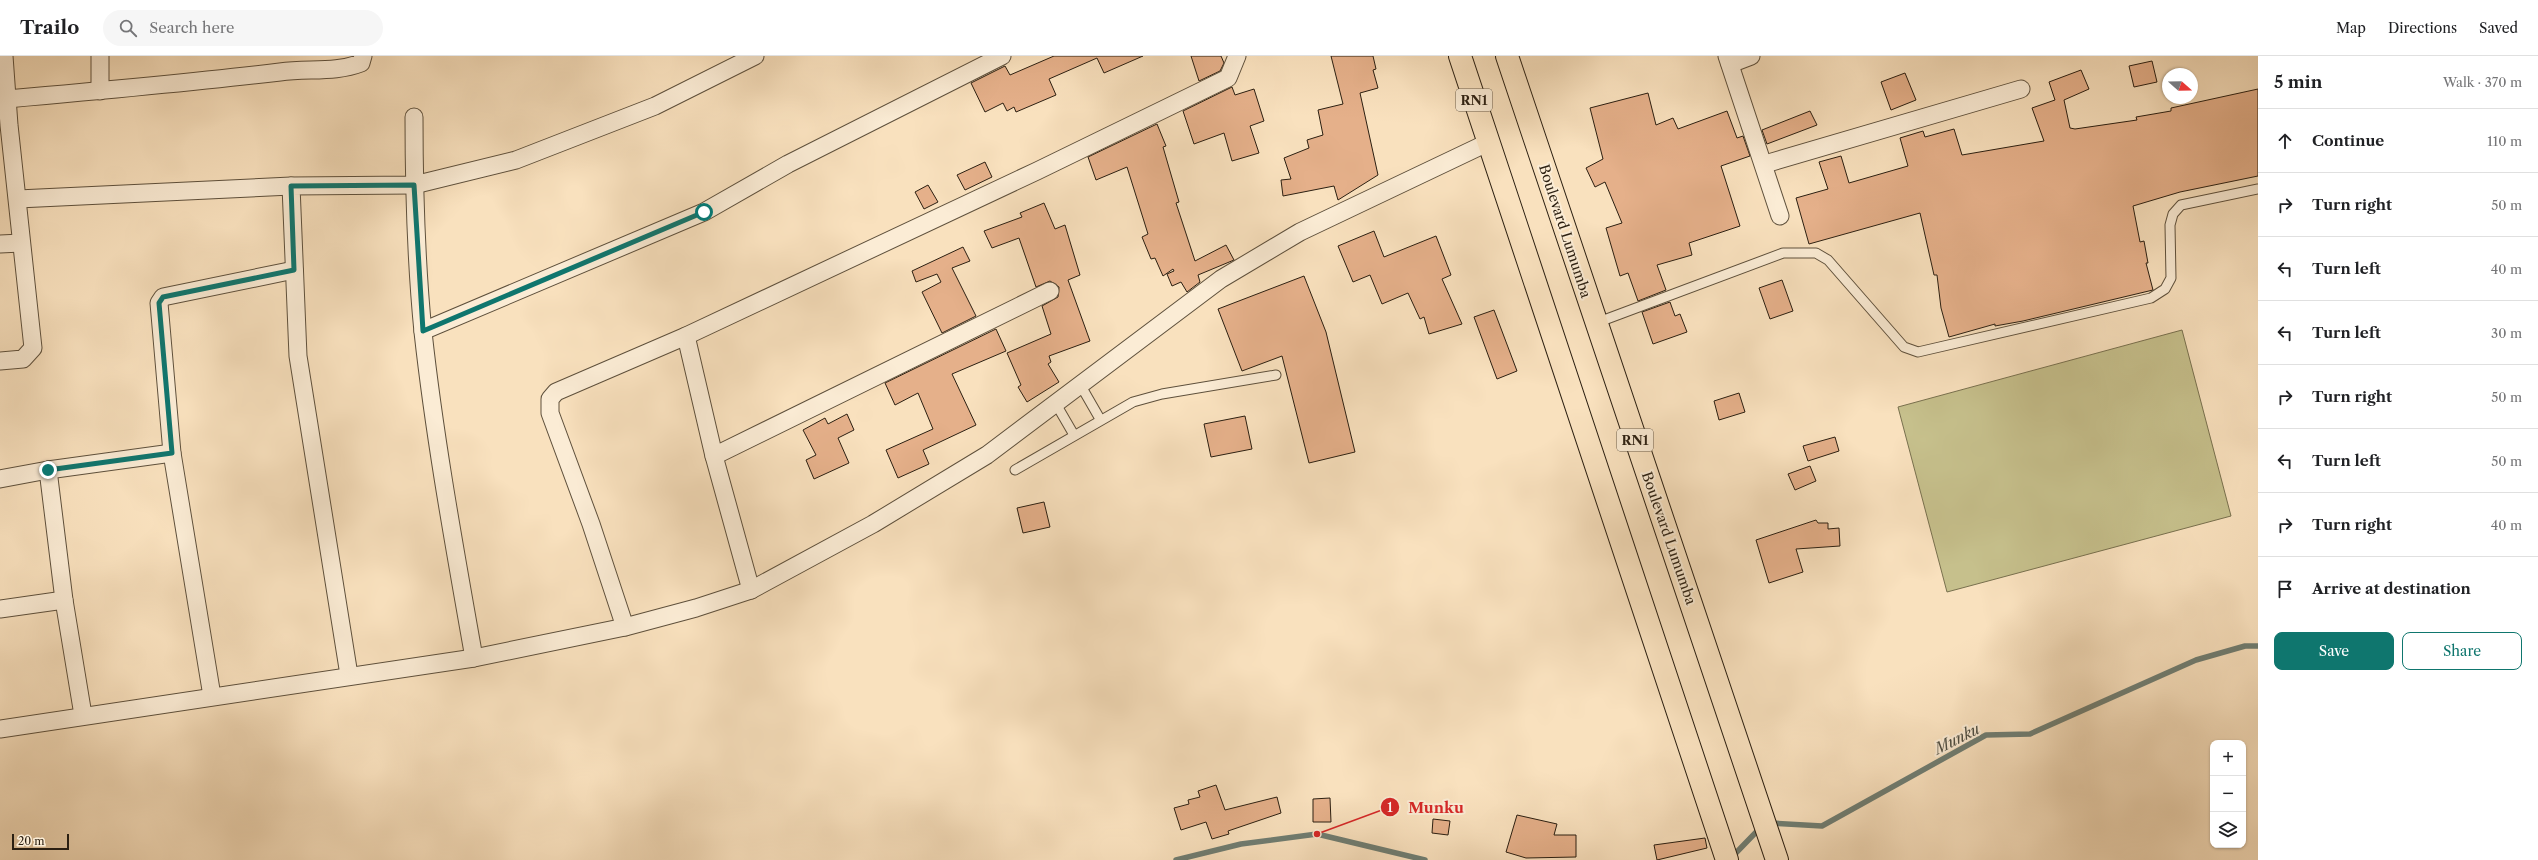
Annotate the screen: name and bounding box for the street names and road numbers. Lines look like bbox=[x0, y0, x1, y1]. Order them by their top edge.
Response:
road number: RN1 bbox=[1456, 89, 1492, 111]
street label: Boulevard Lumumba bbox=[1535, 162, 1595, 301]
road number: RN1 bbox=[1617, 429, 1653, 451]
street label: Boulevard Lumumba bbox=[1638, 469, 1700, 607]

